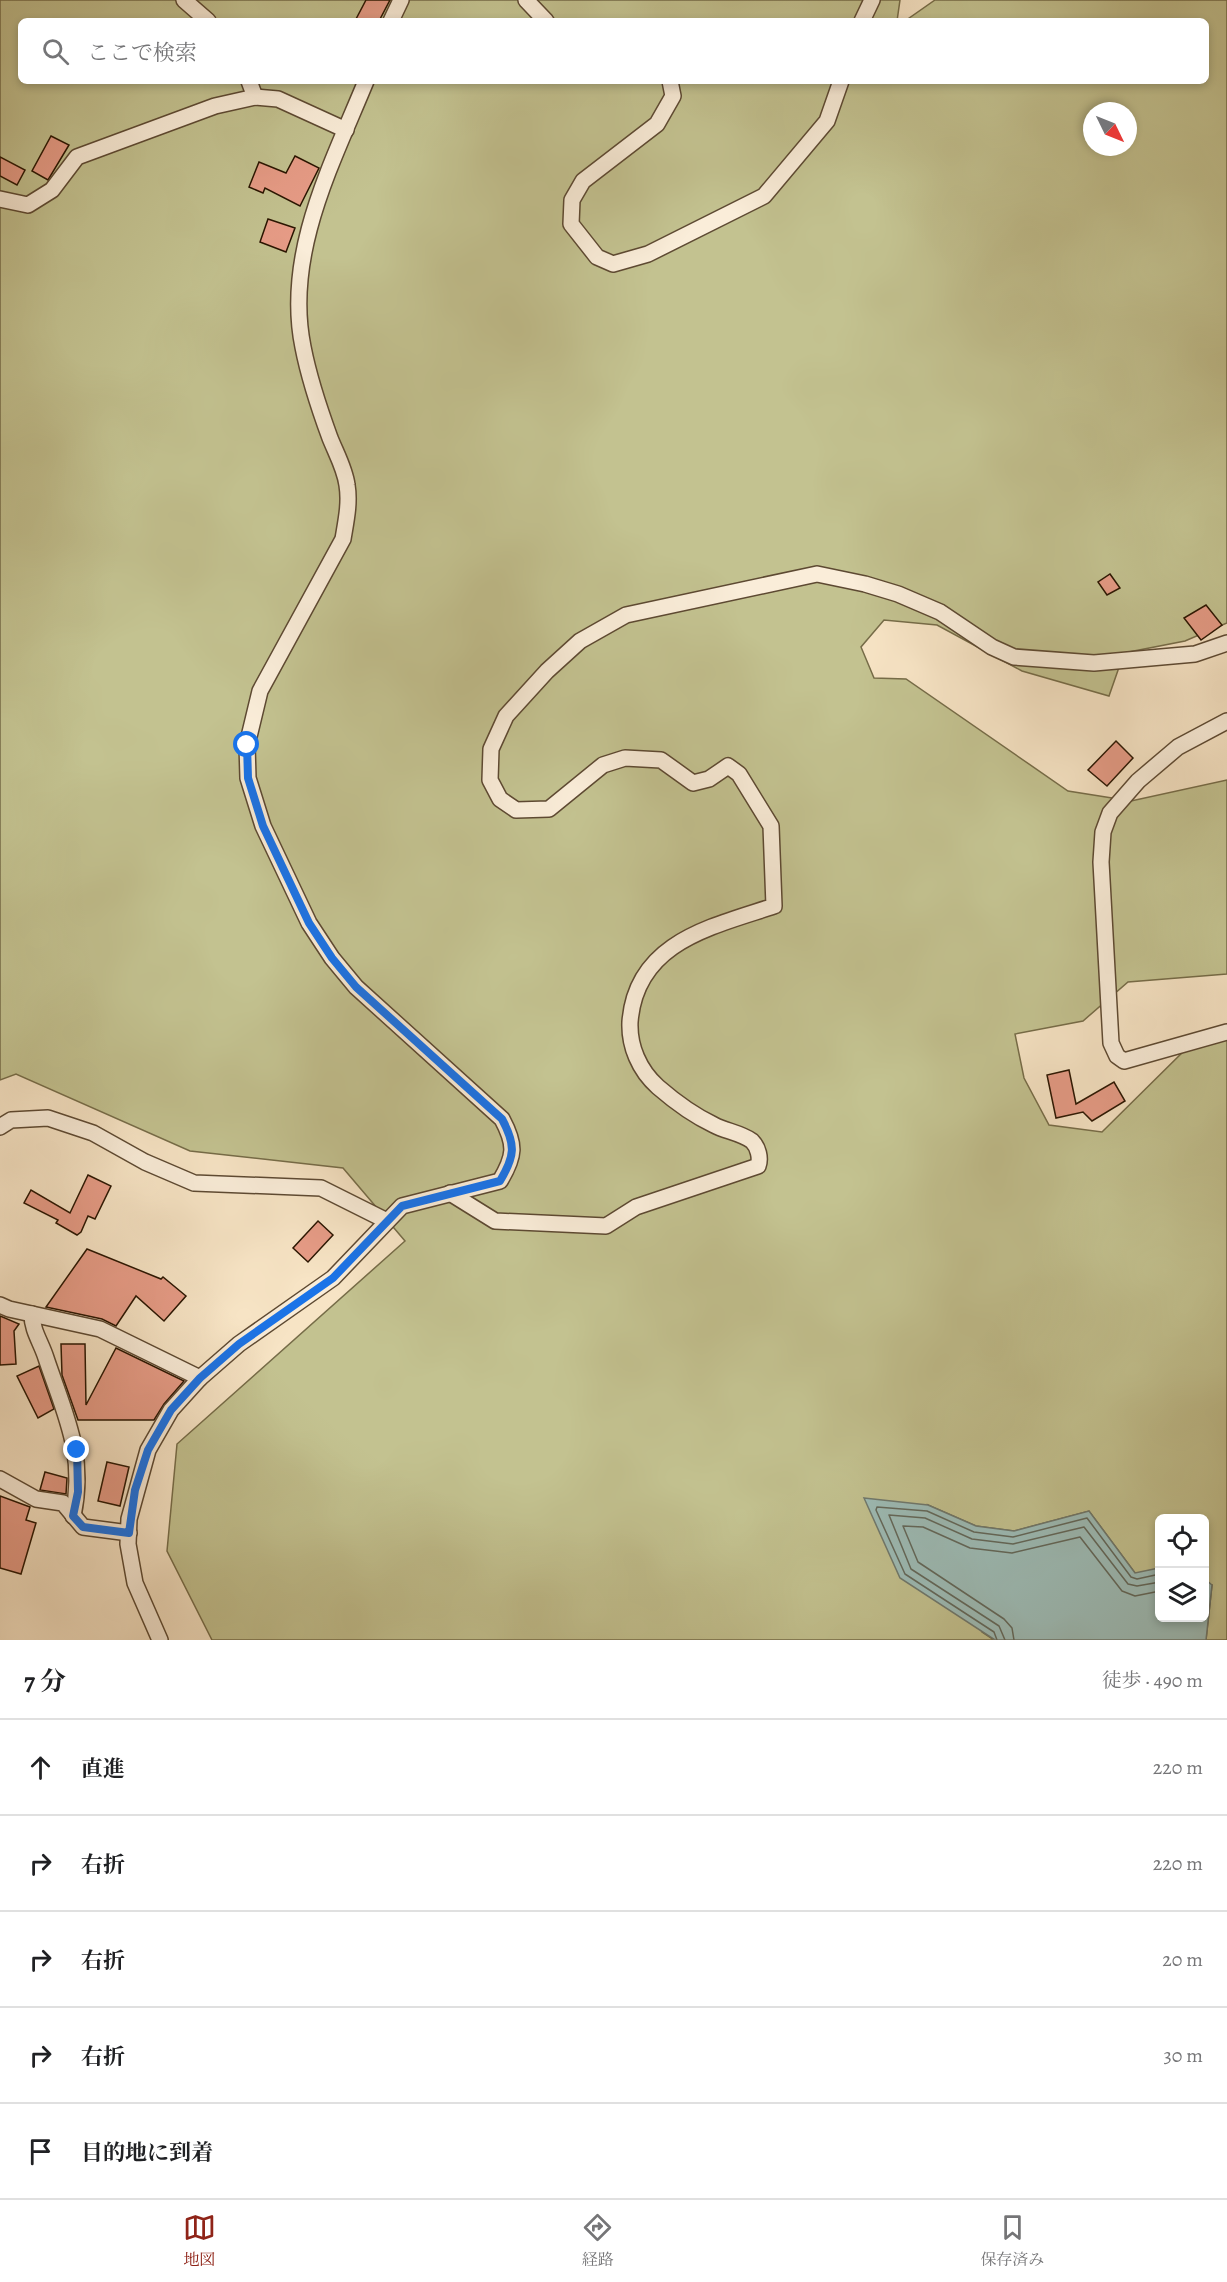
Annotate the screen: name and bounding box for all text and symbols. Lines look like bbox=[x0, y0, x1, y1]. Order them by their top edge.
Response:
search box bbox=[18, 18, 1209, 84]
icon: search bbox=[39, 35, 72, 68]
text: ここで検索 bbox=[87, 38, 197, 68]
north arrow bbox=[1083, 102, 1137, 156]
route start bbox=[233, 731, 259, 757]
route end bbox=[63, 1436, 89, 1462]
map controls bbox=[1155, 1514, 1209, 1622]
button: locate bbox=[1155, 1514, 1209, 1568]
button: layers bbox=[1155, 1568, 1209, 1622]
text: 7 分 bbox=[24, 1664, 66, 1699]
text: 徒歩 · 490 m bbox=[1102, 1667, 1203, 1694]
icon: ahead bbox=[24, 1751, 57, 1784]
text: 直進 bbox=[81, 1754, 125, 1784]
text: 220 m bbox=[1153, 1754, 1203, 1781]
icon: right bbox=[24, 1847, 57, 1880]
text: 右折 bbox=[81, 1850, 125, 1880]
text: 220 m bbox=[1153, 1850, 1203, 1877]
icon: right bbox=[24, 1943, 57, 1976]
text: 右折 bbox=[81, 1946, 125, 1976]
text: 20 m bbox=[1162, 1946, 1203, 1973]
icon: right bbox=[24, 2039, 57, 2072]
text: 右折 bbox=[81, 2042, 125, 2072]
text: 30 m bbox=[1163, 2042, 1203, 2069]
icon: arrive bbox=[24, 2135, 57, 2168]
text: 目的地に到着 bbox=[81, 2138, 213, 2168]
tab: 地図 bbox=[183, 2211, 216, 2271]
tab: 経路 bbox=[581, 2211, 614, 2271]
tab: 保存済み bbox=[980, 2211, 1044, 2271]

